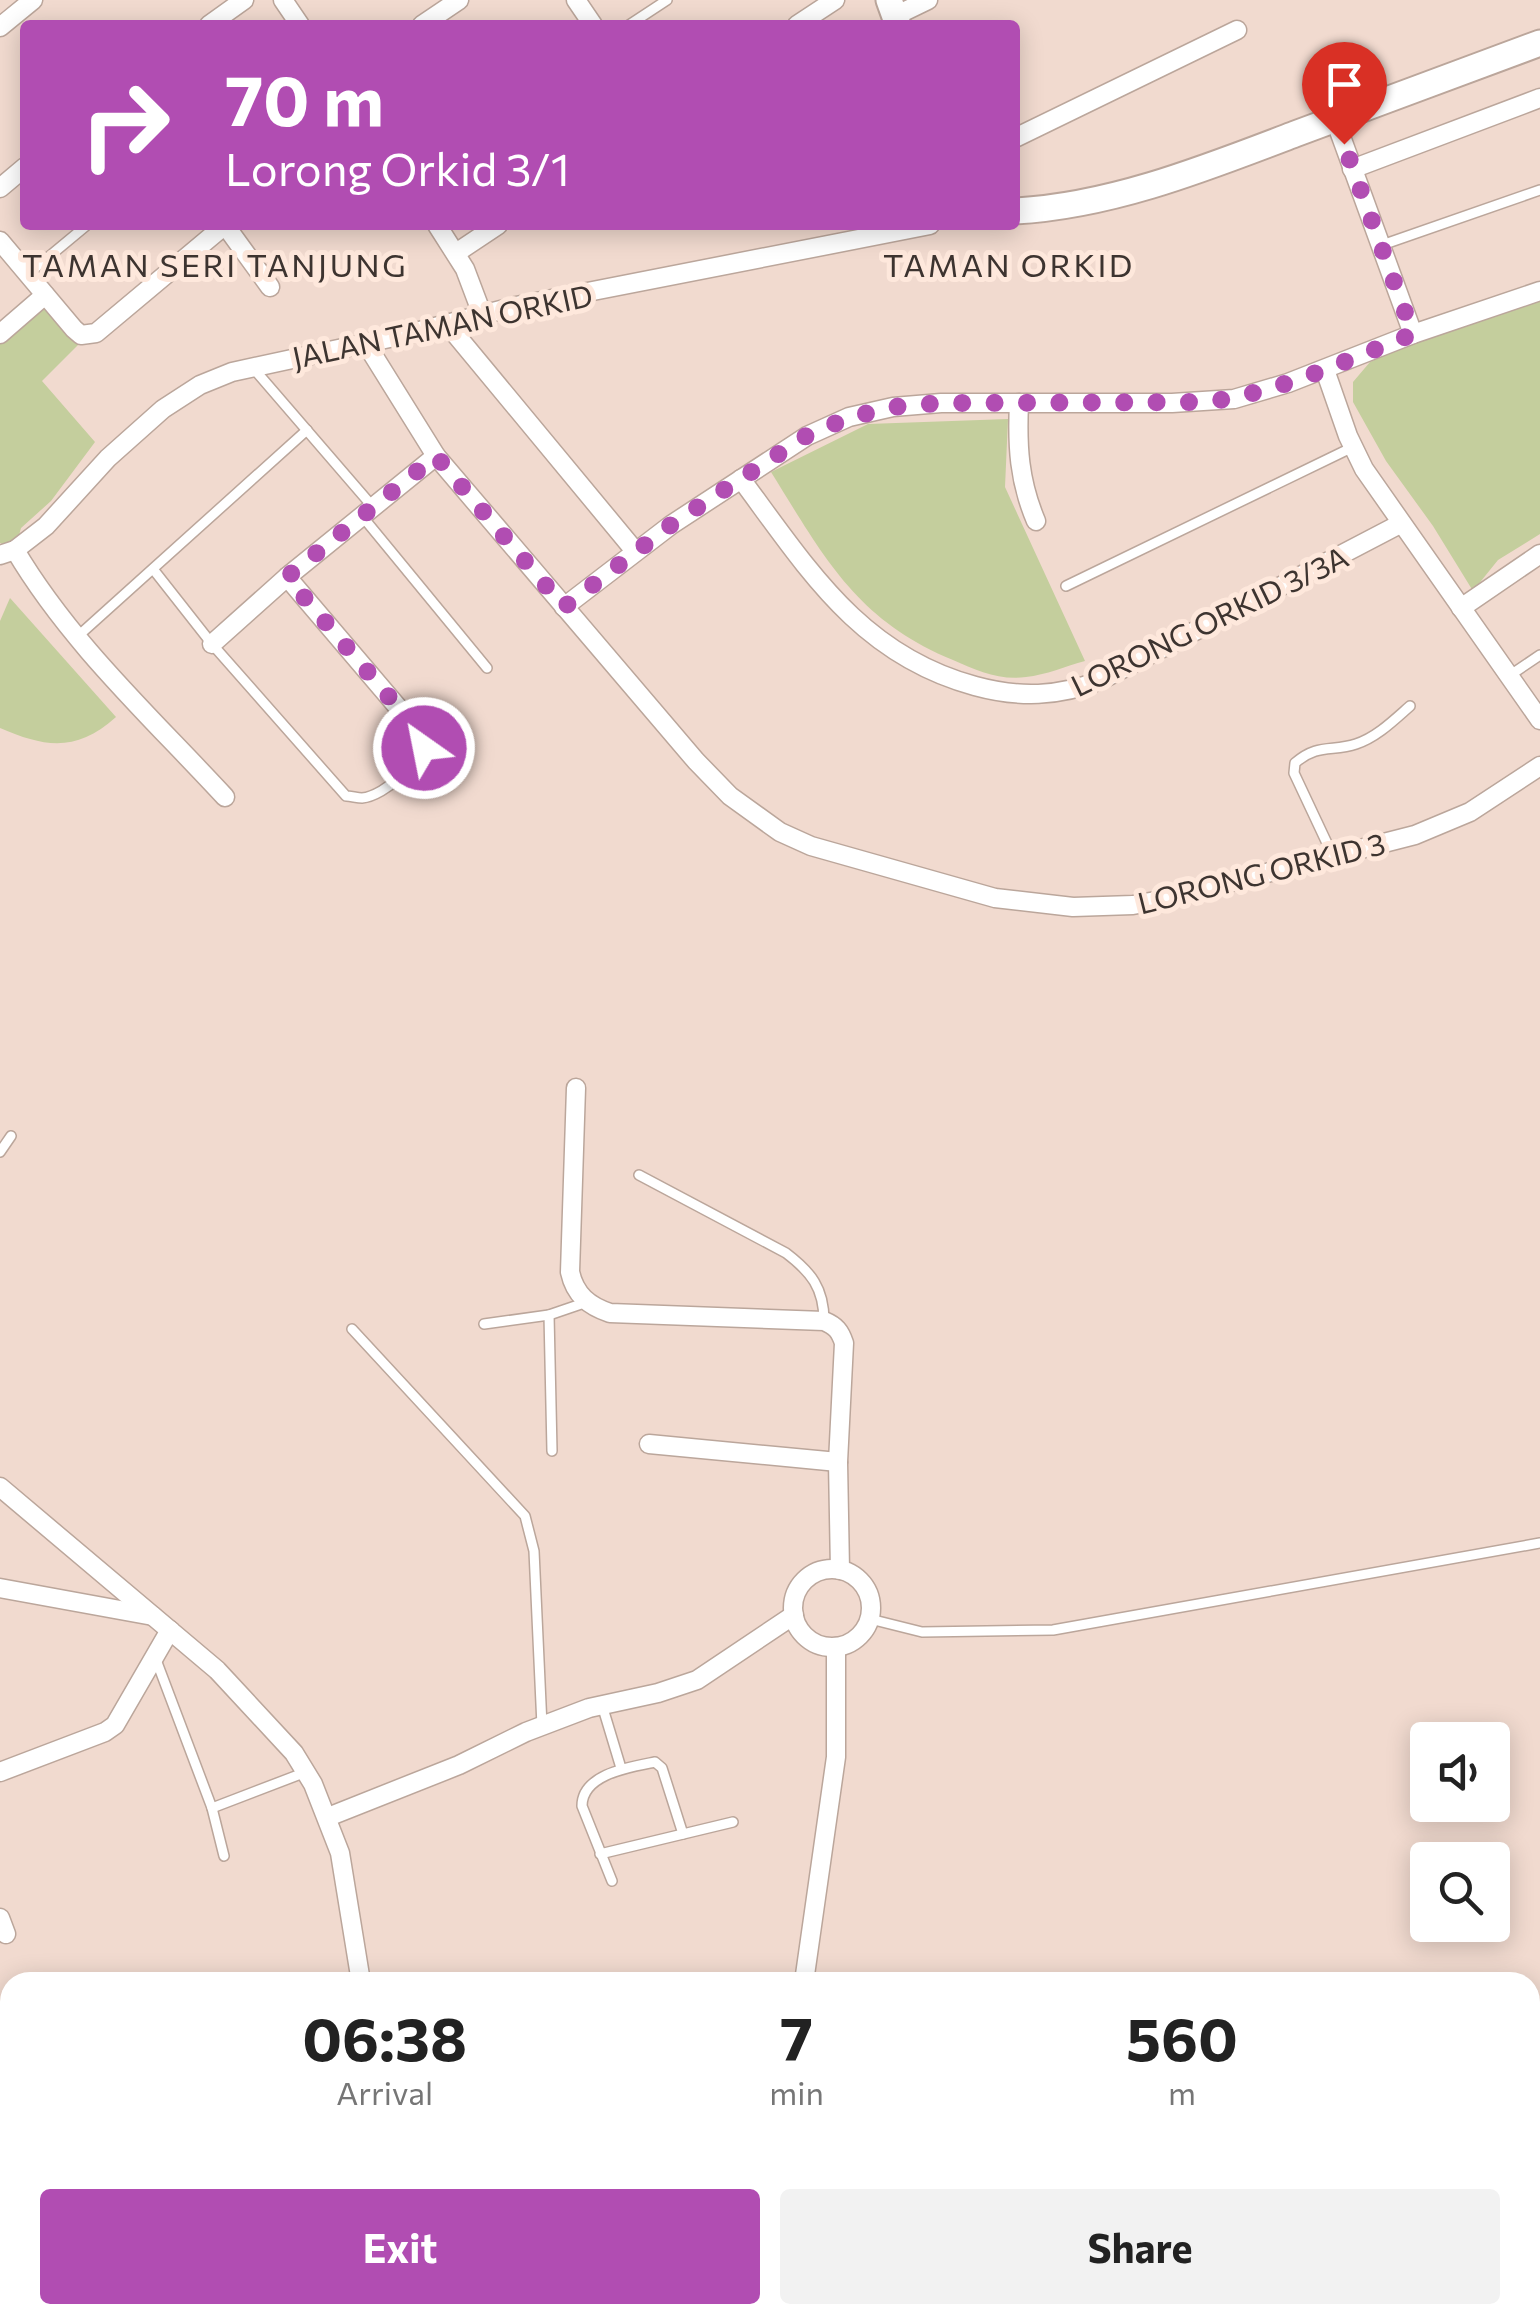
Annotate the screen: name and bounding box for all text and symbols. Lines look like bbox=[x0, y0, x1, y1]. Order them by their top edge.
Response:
pin bbox=[1302, 42, 1387, 145]
text: 70 m bbox=[225, 55, 384, 140]
icon: arrive bbox=[1317, 57, 1372, 112]
icon: right bbox=[60, 60, 190, 190]
text: Lorong Orkid 3/1 bbox=[225, 140, 570, 195]
district label: TAMAN SERI TANJUNG bbox=[22, 244, 408, 284]
district label: TAMAN ORKID bbox=[883, 244, 1135, 284]
street label: JALAN TAMAN ORKID bbox=[288, 275, 596, 375]
street label: LORONG ORKID 3/3A bbox=[1064, 537, 1354, 703]
position arrow bbox=[372, 696, 476, 800]
street label: LORONG ORKID 3 bbox=[1133, 823, 1389, 921]
map controls bbox=[1410, 1722, 1510, 1942]
button: sound bbox=[1410, 1722, 1510, 1822]
button: search bbox=[1410, 1842, 1510, 1942]
text: 06:38 bbox=[302, 2000, 467, 2073]
text: 7 bbox=[780, 2000, 813, 2073]
text: 560 bbox=[1126, 2000, 1238, 2073]
text: Arrival bbox=[336, 2072, 433, 2112]
text: min bbox=[769, 2072, 824, 2112]
text: m bbox=[1168, 2072, 1196, 2112]
button: Exit bbox=[40, 2189, 760, 2304]
button: Share bbox=[780, 2189, 1500, 2304]

